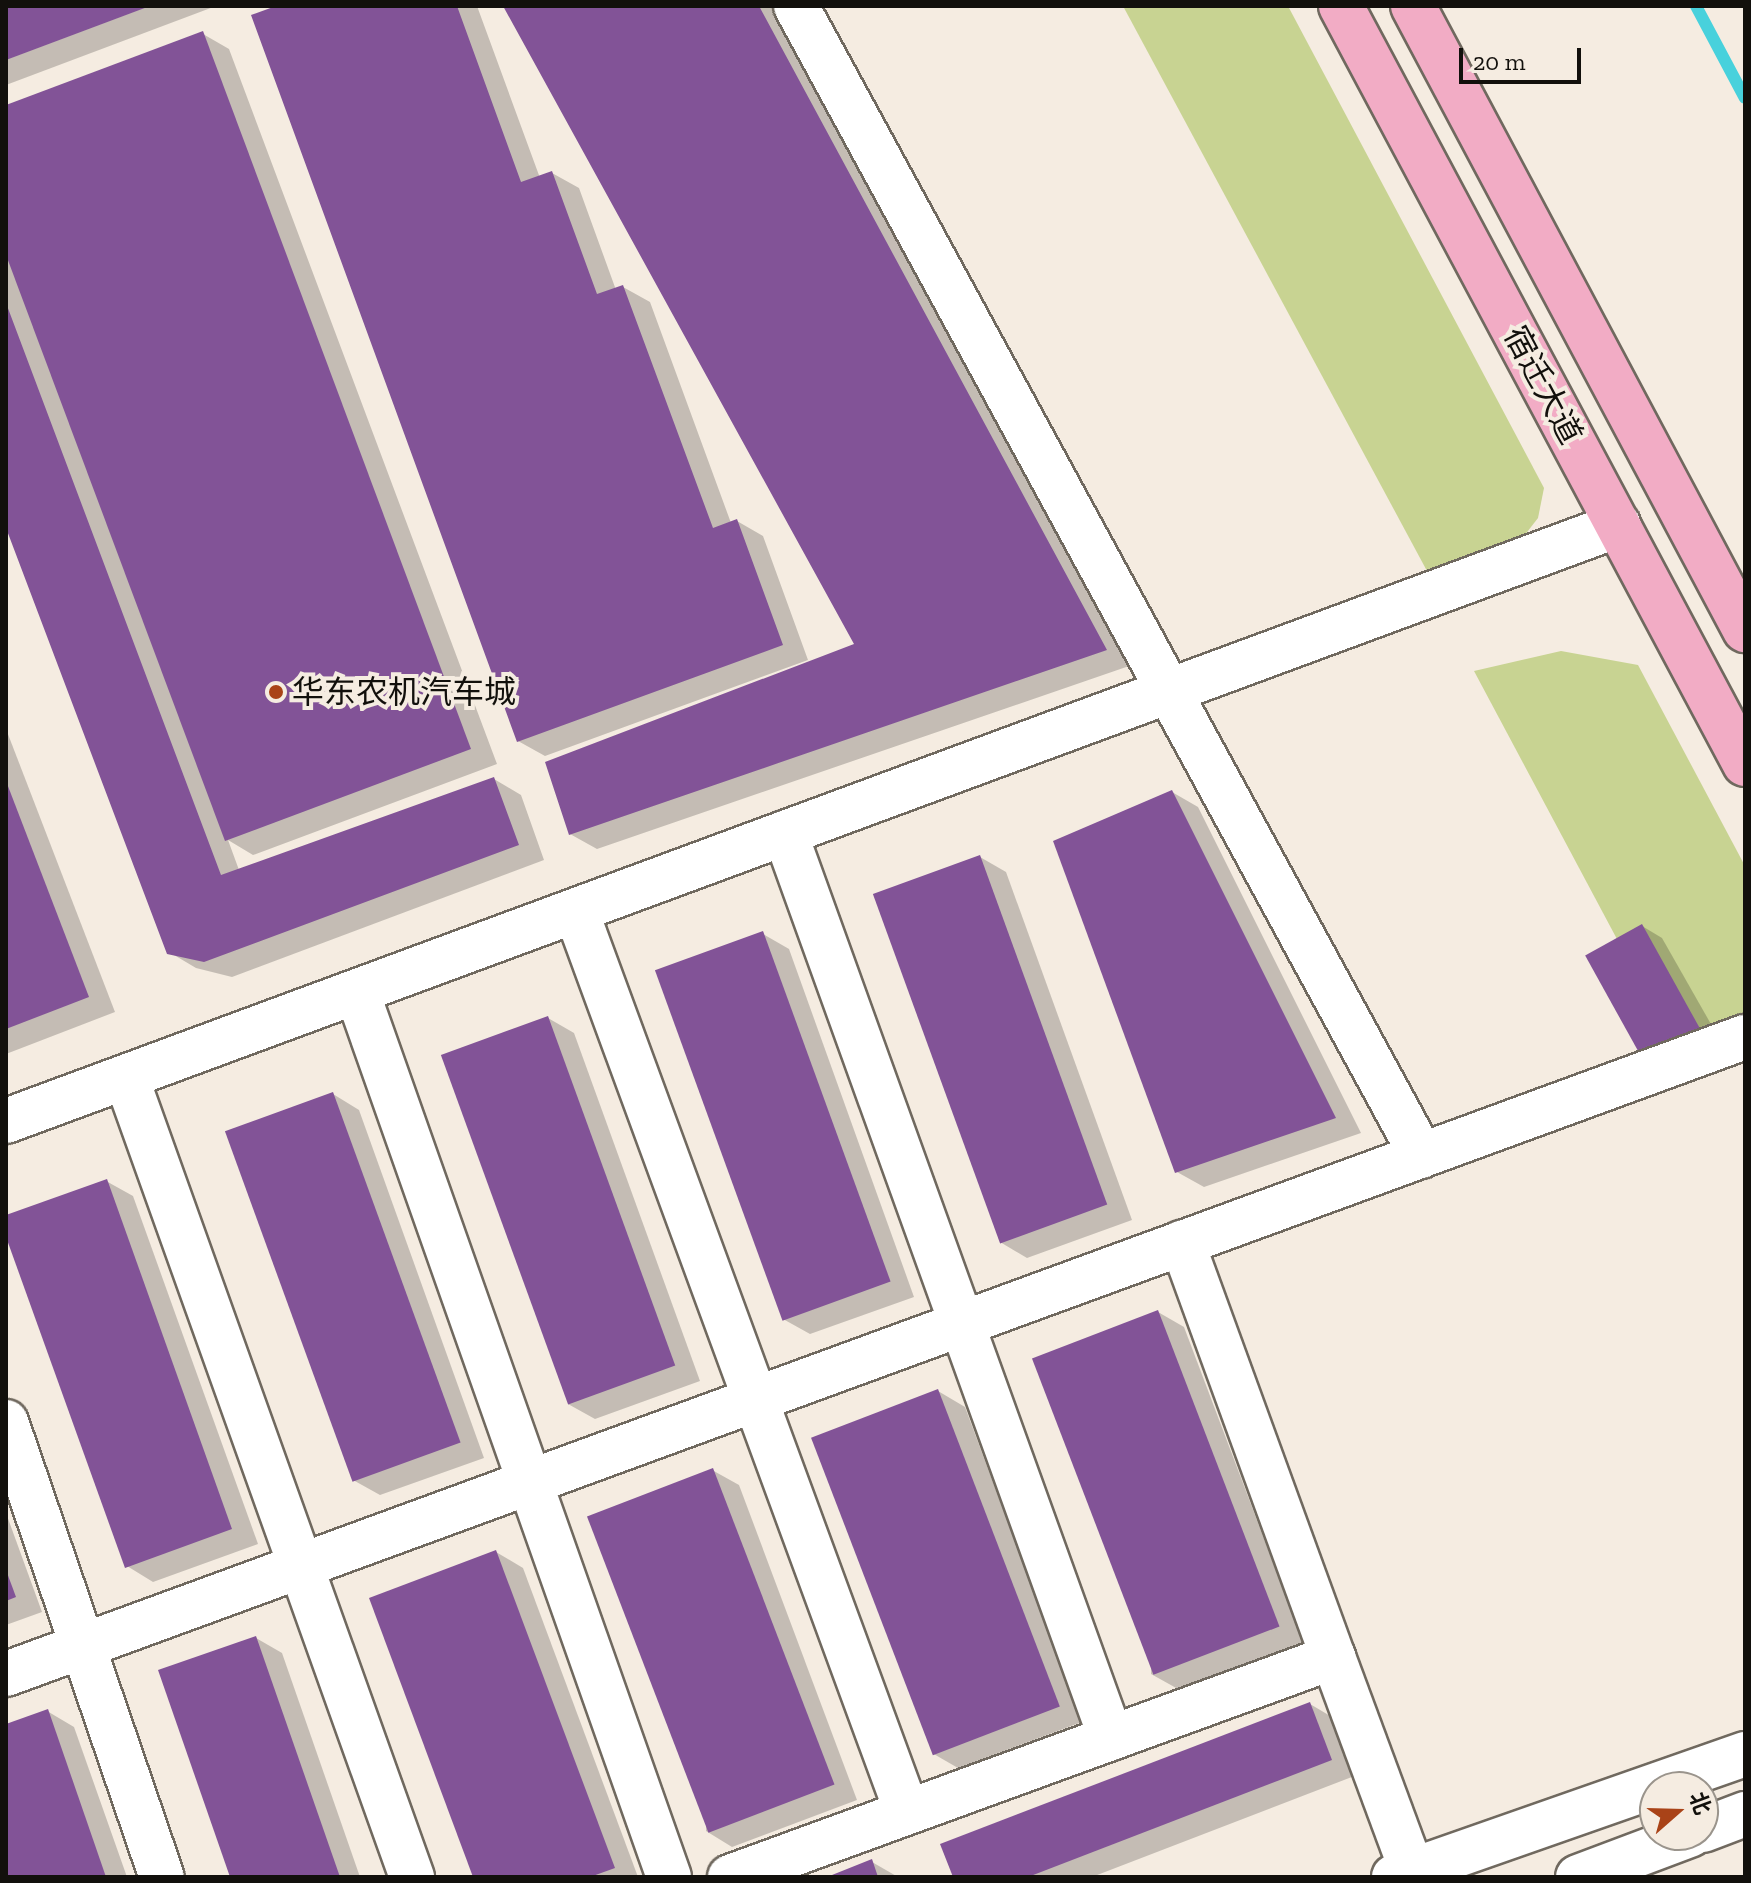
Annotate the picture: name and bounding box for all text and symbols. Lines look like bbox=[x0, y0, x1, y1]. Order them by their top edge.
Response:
scale bar bbox=[1463, 32, 1585, 82]
text: 20 m bbox=[1473, 47, 1525, 76]
street label: 宿迁大道 bbox=[1496, 319, 1590, 451]
place label: 华东农机汽车城 bbox=[292, 673, 516, 711]
marker: 华东农机汽车城 bbox=[267, 683, 285, 701]
north arrow bbox=[1639, 1771, 1719, 1851]
text: 北 bbox=[1684, 1788, 1717, 1818]

